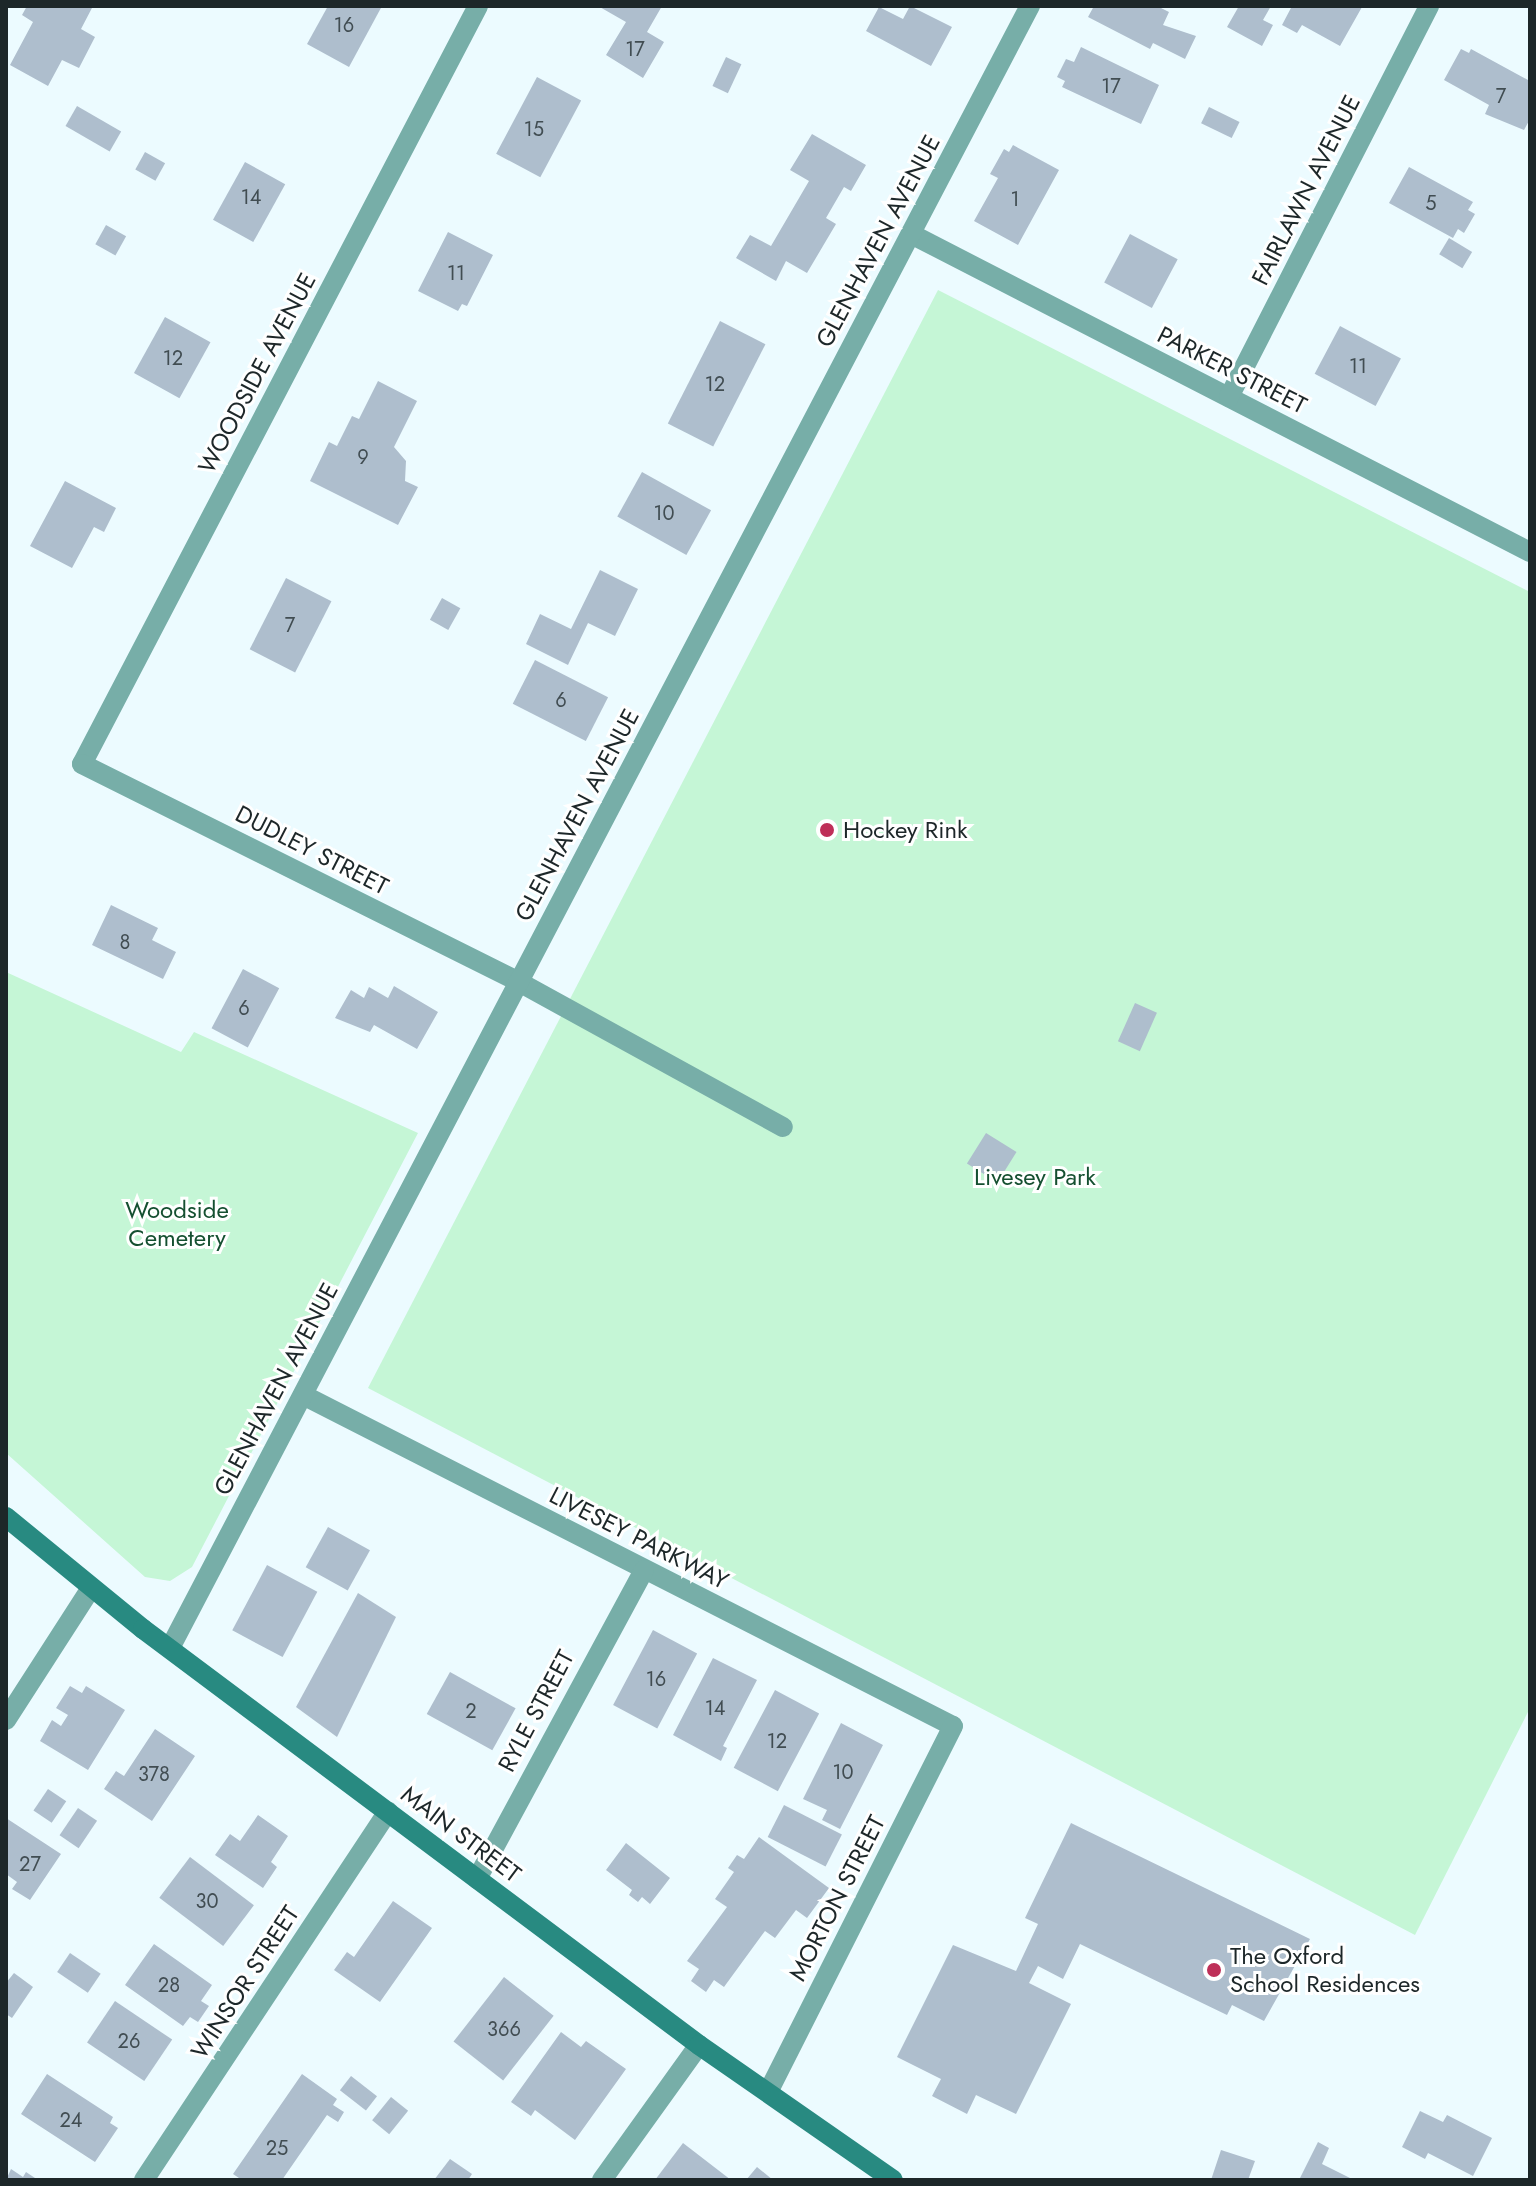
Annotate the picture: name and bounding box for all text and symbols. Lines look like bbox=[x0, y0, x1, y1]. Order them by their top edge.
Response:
house number: 16 bbox=[334, 13, 354, 37]
house number: 17 bbox=[625, 37, 645, 61]
house number: 17 bbox=[1101, 74, 1121, 98]
house number: 7 bbox=[1496, 84, 1506, 108]
street label: FAIRLAWN AVENUE bbox=[1246, 90, 1366, 290]
house number: 15 bbox=[524, 117, 544, 141]
street label: GLENHAVEN AVENUE bbox=[810, 130, 946, 352]
house number: 14 bbox=[241, 185, 261, 209]
house number: 1 bbox=[1011, 187, 1019, 211]
house number: 5 bbox=[1425, 191, 1437, 215]
house number: 11 bbox=[447, 261, 465, 285]
street label: WOODSIDE AVENUE bbox=[192, 268, 322, 478]
street label: PARKER STREET bbox=[1153, 320, 1311, 420]
house number: 12 bbox=[163, 346, 183, 370]
house number: 11 bbox=[1349, 354, 1367, 378]
house number: 12 bbox=[705, 372, 725, 396]
house number: 9 bbox=[357, 445, 369, 469]
house number: 10 bbox=[654, 501, 674, 525]
house number: 7 bbox=[285, 613, 295, 637]
house number: 6 bbox=[555, 688, 567, 712]
street label: GLENHAVEN AVENUE bbox=[509, 704, 645, 926]
street label: DUDLEY STREET bbox=[231, 799, 393, 901]
place label: Hockey Rink bbox=[843, 816, 968, 844]
marker: Hockey Rink bbox=[818, 821, 836, 839]
house number: 8 bbox=[120, 930, 130, 954]
house number: 6 bbox=[238, 996, 250, 1020]
park label: Livesey Park bbox=[974, 1163, 1096, 1191]
park label: Woodside Cemetery bbox=[125, 1196, 229, 1252]
street label: GLENHAVEN AVENUE bbox=[208, 1278, 344, 1500]
street label: LIVESEY PARKWAY bbox=[545, 1481, 733, 1595]
street label: RYLE STREET bbox=[492, 1645, 580, 1777]
house number: 16 bbox=[646, 1667, 666, 1691]
house number: 14 bbox=[705, 1696, 725, 1720]
house number: 2 bbox=[465, 1699, 477, 1723]
house number: 12 bbox=[767, 1729, 787, 1753]
house number: 10 bbox=[833, 1760, 853, 1784]
house number: 378 bbox=[138, 1762, 170, 1786]
street label: MAIN STREET bbox=[396, 1780, 526, 1888]
street label: MORTON STREET bbox=[783, 1810, 891, 1986]
house number: 27 bbox=[19, 1852, 41, 1876]
house number: 30 bbox=[196, 1889, 218, 1913]
street label: WINSOR STREET bbox=[185, 1900, 305, 2064]
place label: The Oxford School Residences bbox=[1230, 1942, 1420, 1998]
marker: The Oxford School Residences bbox=[1205, 1961, 1223, 1979]
house number: 28 bbox=[158, 1973, 180, 1997]
house number: 366 bbox=[487, 2017, 521, 2041]
house number: 26 bbox=[118, 2029, 140, 2053]
house number: 24 bbox=[59, 2108, 83, 2132]
house number: 25 bbox=[266, 2136, 288, 2160]

